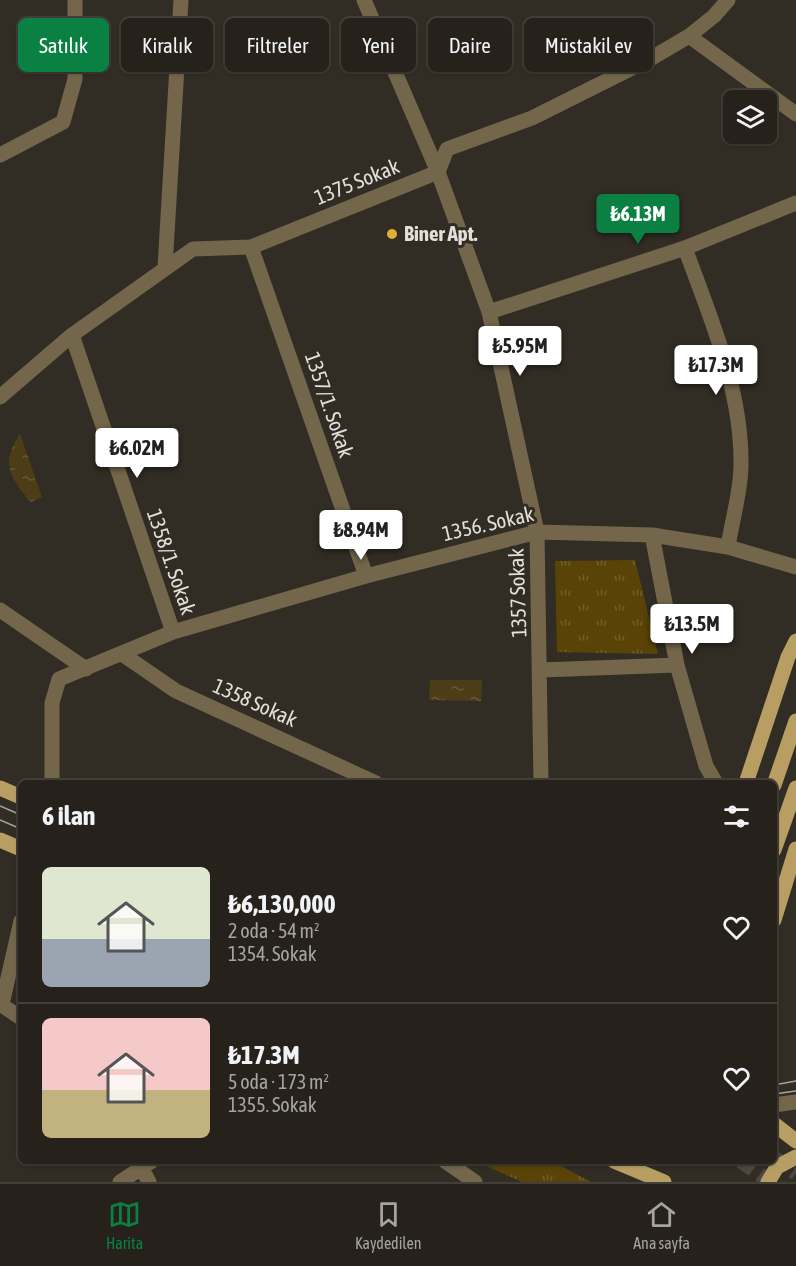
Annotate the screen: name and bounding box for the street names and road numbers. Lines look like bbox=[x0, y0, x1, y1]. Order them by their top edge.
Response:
street label: 1375 Sokak bbox=[311, 153, 403, 209]
street label: 1357/1. Sokak bbox=[301, 349, 359, 461]
street label: 1356. Sokak bbox=[440, 501, 536, 545]
street label: 1358/1. Sokak bbox=[143, 506, 201, 618]
street label: 1357 Sokak bbox=[503, 548, 531, 638]
street label: 1358 Sokak bbox=[210, 673, 301, 731]

